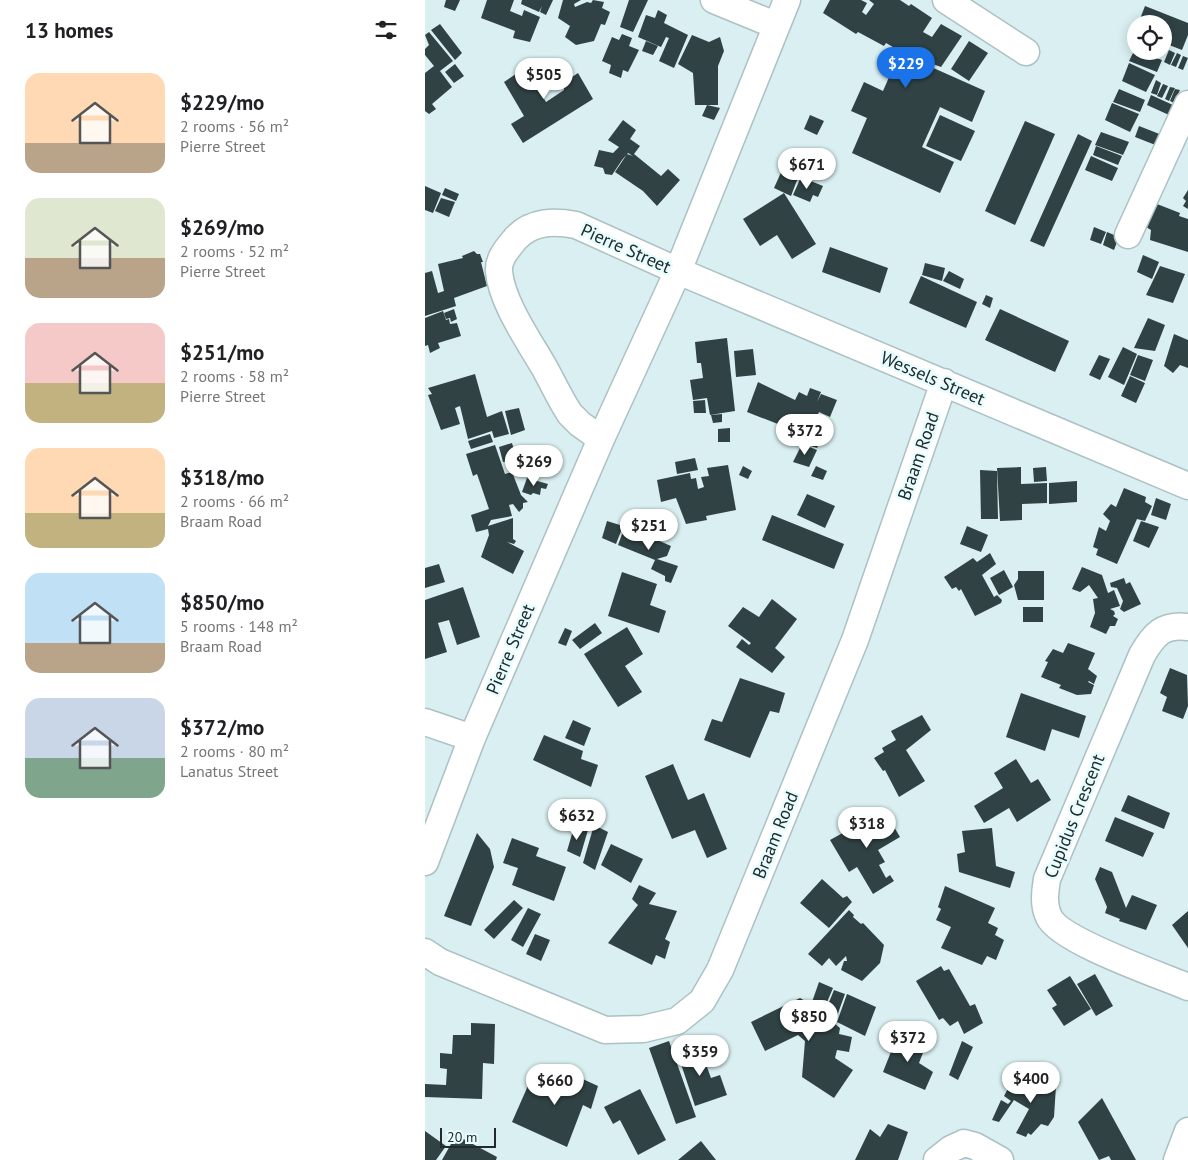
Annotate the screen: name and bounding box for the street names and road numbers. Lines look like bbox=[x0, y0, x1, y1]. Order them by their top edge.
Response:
street label: Pierre Street bbox=[577, 218, 675, 278]
street label: Wessels Street bbox=[877, 346, 989, 410]
street label: Braam Road bbox=[892, 409, 944, 503]
street label: Pierre Street bbox=[481, 600, 539, 698]
street label: Cupidus Crescent bbox=[1039, 751, 1109, 881]
street label: Braam Road bbox=[747, 788, 803, 882]

